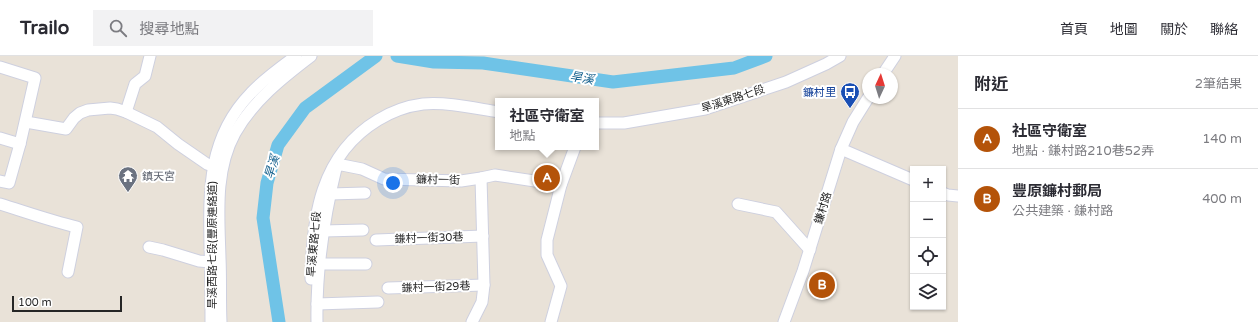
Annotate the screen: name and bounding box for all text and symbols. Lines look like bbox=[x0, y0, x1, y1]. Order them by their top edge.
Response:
search box bbox=[93, 10, 373, 46]
text: Trailo bbox=[20, 17, 69, 39]
icon: search bbox=[107, 17, 129, 39]
text: 搜尋地點 bbox=[139, 20, 199, 38]
text: 首頁 bbox=[1060, 21, 1088, 38]
text: 地圖 bbox=[1110, 21, 1138, 38]
text: 關於 bbox=[1160, 21, 1188, 38]
text: 聯絡 bbox=[1210, 21, 1238, 38]
north arrow bbox=[862, 68, 898, 104]
water label: 旱溪 bbox=[569, 69, 597, 87]
text: 附近 bbox=[974, 74, 1008, 95]
text: 2筆結果 bbox=[1195, 76, 1242, 92]
bus stop icon: 鐮村里 bbox=[839, 81, 861, 109]
street label: 旱溪東路七段 bbox=[700, 83, 766, 115]
place label: 鐮村里 bbox=[803, 86, 836, 99]
popup bbox=[495, 98, 599, 150]
text: 社區守衛室 bbox=[509, 107, 585, 125]
text: 社區守衛室 bbox=[1012, 122, 1087, 140]
text: 地點 bbox=[509, 128, 536, 144]
text: A bbox=[982, 131, 992, 147]
text: 140 m bbox=[1202, 131, 1242, 147]
text: 地點 · 鎌村路210巷52弄 bbox=[1012, 143, 1154, 159]
water label: 旱溪 bbox=[262, 152, 283, 181]
pin: A bbox=[534, 163, 560, 193]
temple icon: 鎮天宮 bbox=[117, 165, 139, 193]
map controls bbox=[910, 166, 946, 310]
button: + bbox=[910, 166, 946, 202]
place label: 鎮天宮 bbox=[142, 170, 175, 183]
your location bbox=[383, 173, 403, 193]
street label: 鐮村一街 bbox=[416, 173, 460, 187]
street label: 旱溪西路七段(豐原連絡道) bbox=[206, 181, 219, 309]
text: 豐原鐮村郵局 bbox=[1012, 182, 1102, 200]
street label: 鎌村路 bbox=[812, 190, 834, 226]
text: B bbox=[982, 191, 992, 207]
text: 400 m bbox=[1202, 191, 1242, 207]
button: − bbox=[910, 202, 946, 238]
text: 公共建築 · 鎌村路 bbox=[1012, 203, 1113, 219]
street label: 旱溪東路七段 bbox=[305, 211, 323, 277]
street label: 鎌村一街30巷 bbox=[394, 230, 464, 246]
button: locate bbox=[910, 238, 946, 274]
pin: B bbox=[809, 270, 835, 300]
button: layers bbox=[910, 274, 946, 310]
street label: 鎌村一街29巷 bbox=[401, 279, 471, 295]
scale bar bbox=[12, 294, 122, 313]
text: 100 m bbox=[18, 296, 52, 309]

